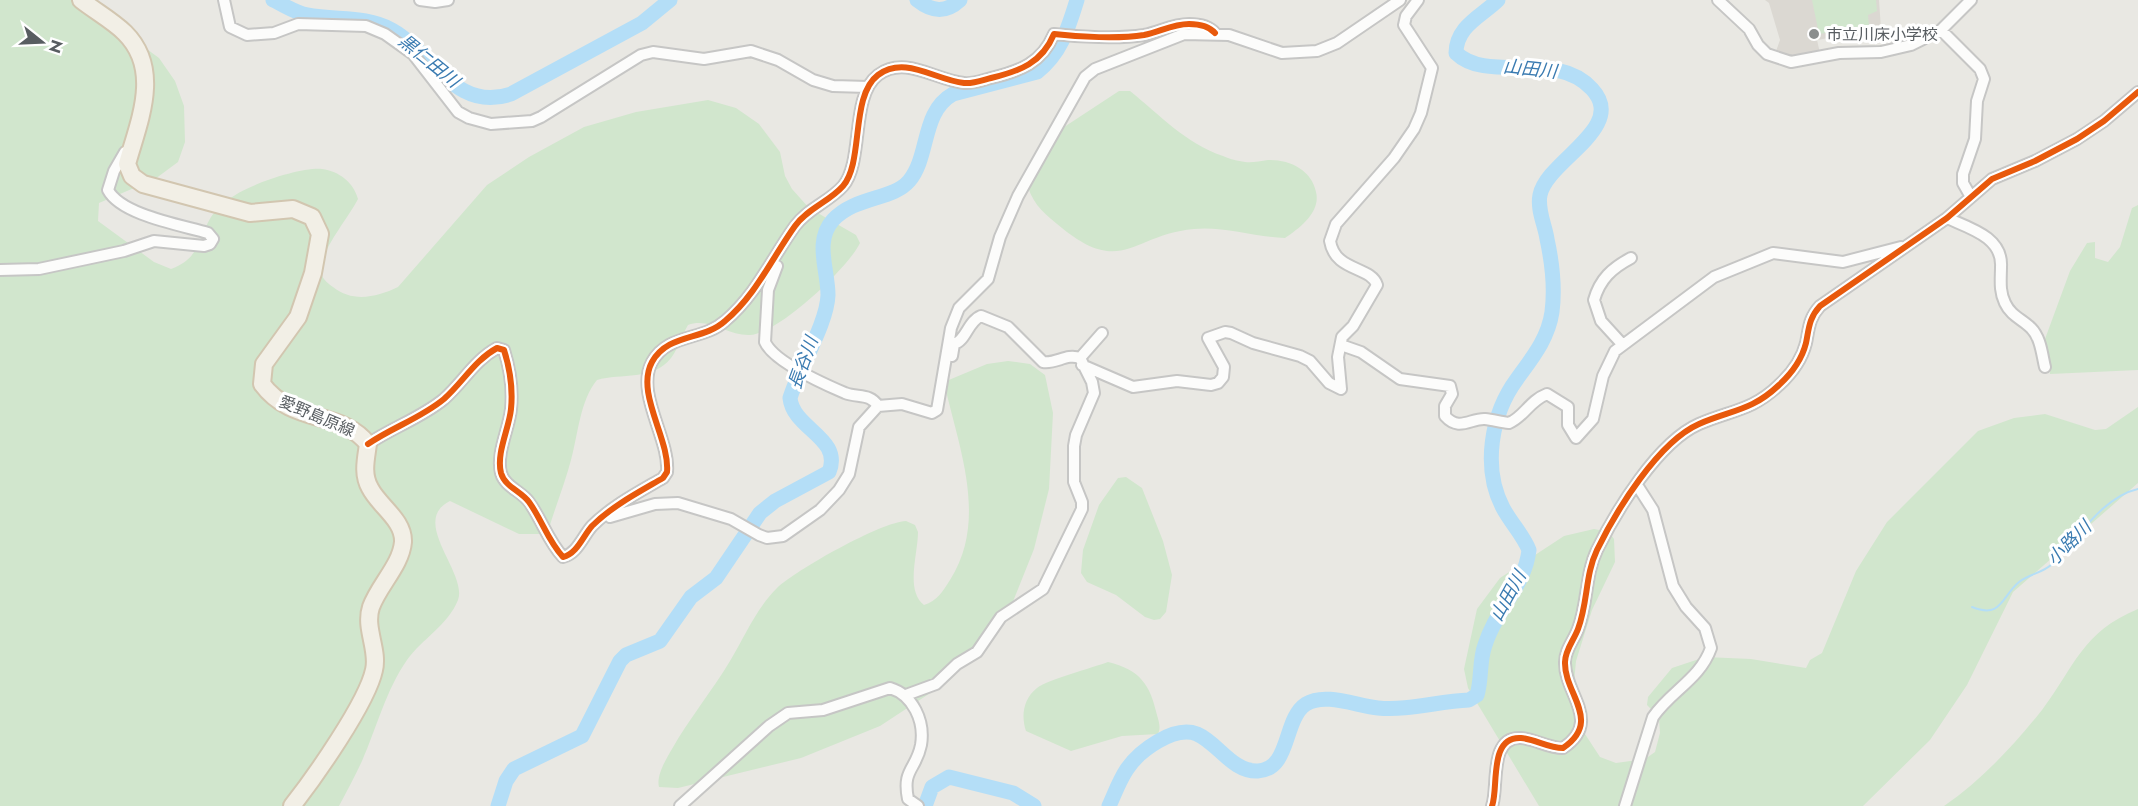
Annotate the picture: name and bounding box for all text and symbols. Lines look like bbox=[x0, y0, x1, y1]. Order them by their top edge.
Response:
north arrow bbox=[12, 12, 72, 72]
place label: 市立川床小学校 bbox=[1826, 23, 1938, 46]
marker: 市立川床小学校 bbox=[1807, 27, 1821, 41]
water label: 黒仁田川 bbox=[393, 28, 467, 95]
text: N bbox=[43, 37, 69, 56]
water label: 山田川 bbox=[1502, 53, 1560, 85]
water label: 長谷川 bbox=[782, 331, 825, 393]
street label: 愛野島原線 bbox=[276, 390, 358, 442]
water label: 小路川 bbox=[2041, 513, 2099, 571]
water label: 山田川 bbox=[1484, 564, 1533, 626]

